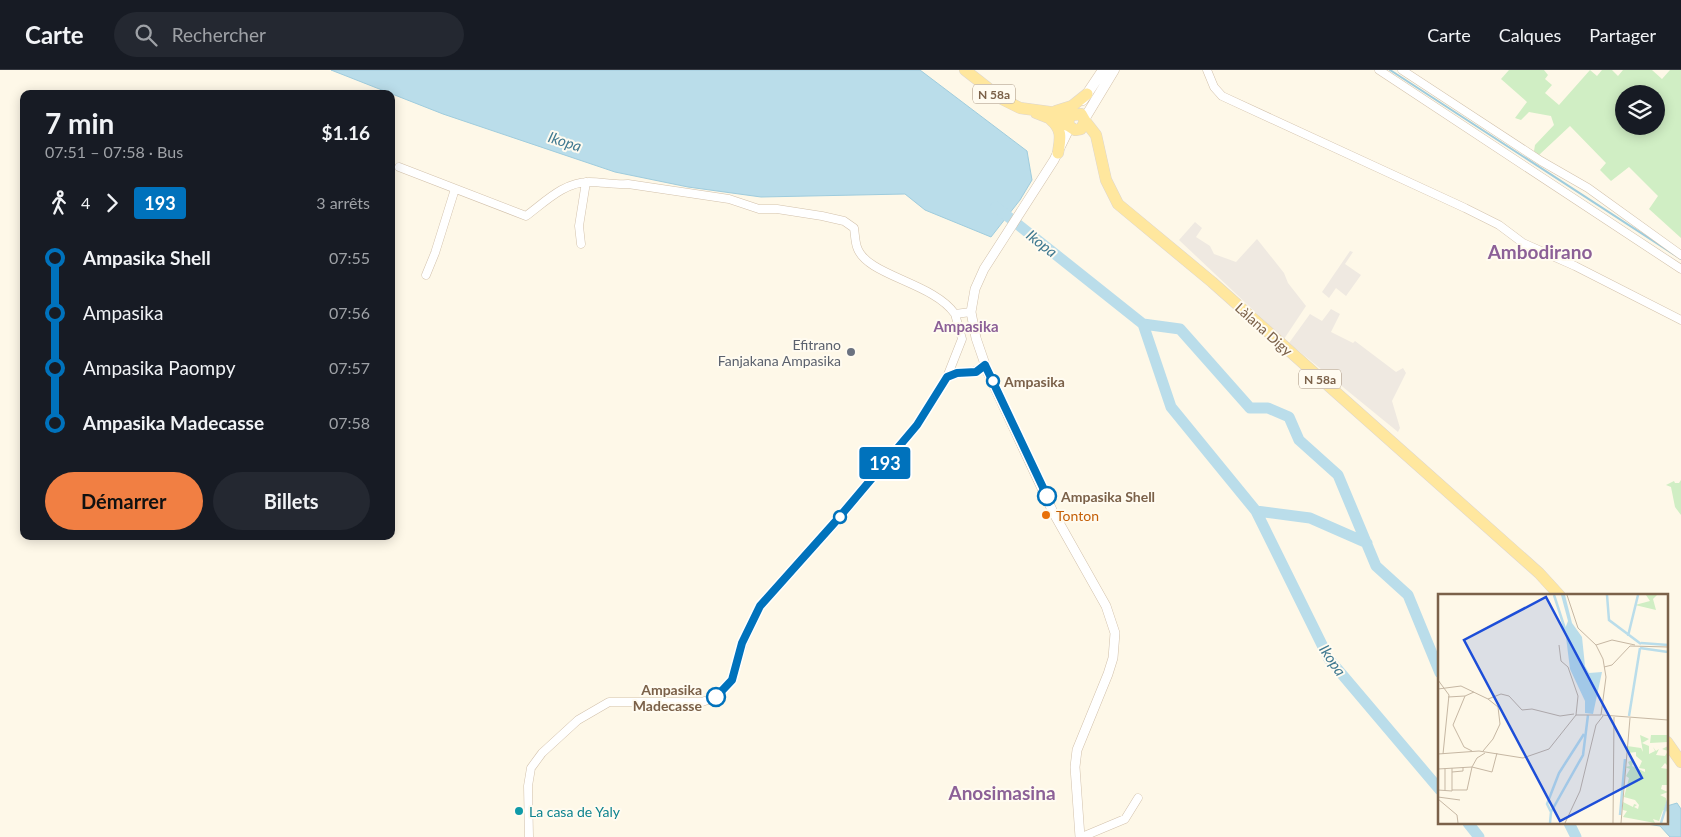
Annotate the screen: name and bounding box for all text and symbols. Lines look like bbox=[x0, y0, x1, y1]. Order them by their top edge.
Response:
search box bbox=[114, 12, 464, 57]
text: Carte bbox=[25, 20, 84, 49]
icon: search bbox=[132, 21, 160, 49]
text: Rechercher bbox=[172, 23, 266, 46]
text: Carte bbox=[1427, 24, 1471, 46]
text: Calques bbox=[1499, 24, 1561, 46]
text: Partager bbox=[1589, 24, 1656, 46]
road number: N 58a bbox=[973, 84, 1015, 104]
map controls bbox=[1615, 85, 1665, 135]
button: layers bbox=[1615, 85, 1665, 135]
text: 7 min bbox=[45, 106, 114, 140]
text: $1.16 bbox=[321, 121, 370, 144]
water label: Ikopa bbox=[546, 127, 584, 155]
text: 07:51 – 07:58 · Bus bbox=[45, 142, 183, 161]
icon: walk bbox=[45, 189, 73, 217]
icon: forward bbox=[98, 189, 126, 217]
text: 193 bbox=[144, 192, 176, 214]
text: 4 bbox=[81, 193, 90, 212]
text: 3 arrêts bbox=[316, 193, 370, 212]
water label: Ikopa bbox=[1023, 225, 1061, 261]
district label: Ambodirano bbox=[1487, 240, 1592, 263]
text: Ampasika Shell bbox=[83, 246, 211, 269]
text: 07:55 bbox=[329, 248, 370, 267]
street label: Làlana Digy bbox=[1232, 299, 1297, 360]
text: Ampasika bbox=[83, 301, 163, 324]
text: 07:56 bbox=[329, 303, 370, 322]
district label: Ampasika bbox=[932, 317, 999, 335]
place label: Efitrano Fanjakana Ampasika bbox=[718, 336, 841, 369]
marker: Efitrano Fanjakana Ampasika bbox=[845, 346, 857, 358]
text: Ampasika Paompy bbox=[83, 356, 235, 379]
text: 07:57 bbox=[329, 358, 370, 377]
road number: N 58a bbox=[1299, 370, 1341, 388]
place label: Ampasika bbox=[1003, 373, 1065, 390]
marker: Ampasika bbox=[986, 374, 1000, 388]
text: Ampasika Madecasse bbox=[83, 411, 264, 434]
text: 07:58 bbox=[329, 413, 370, 432]
line badge: 193 bbox=[856, 447, 914, 479]
text: 193 bbox=[869, 452, 901, 474]
button: Démarrer bbox=[45, 472, 203, 530]
button: Billets bbox=[213, 472, 370, 530]
marker: Ampasika Shell bbox=[1037, 486, 1057, 506]
place label: Ampasika Shell bbox=[1060, 488, 1155, 505]
place label: Tonton bbox=[1056, 507, 1099, 524]
marker: Tonton bbox=[1040, 509, 1052, 521]
unlabelled marker bbox=[833, 510, 847, 524]
inset map bbox=[1438, 594, 1668, 824]
water label: Ikopa bbox=[1316, 641, 1350, 679]
place label: Ampasika Madecasse bbox=[633, 681, 703, 714]
marker: Ampasika Madecasse bbox=[706, 687, 726, 707]
district label: Anosimasina bbox=[947, 781, 1056, 804]
place label: La casa de Yaly bbox=[529, 803, 621, 820]
marker: La casa de Yaly bbox=[513, 805, 525, 817]

